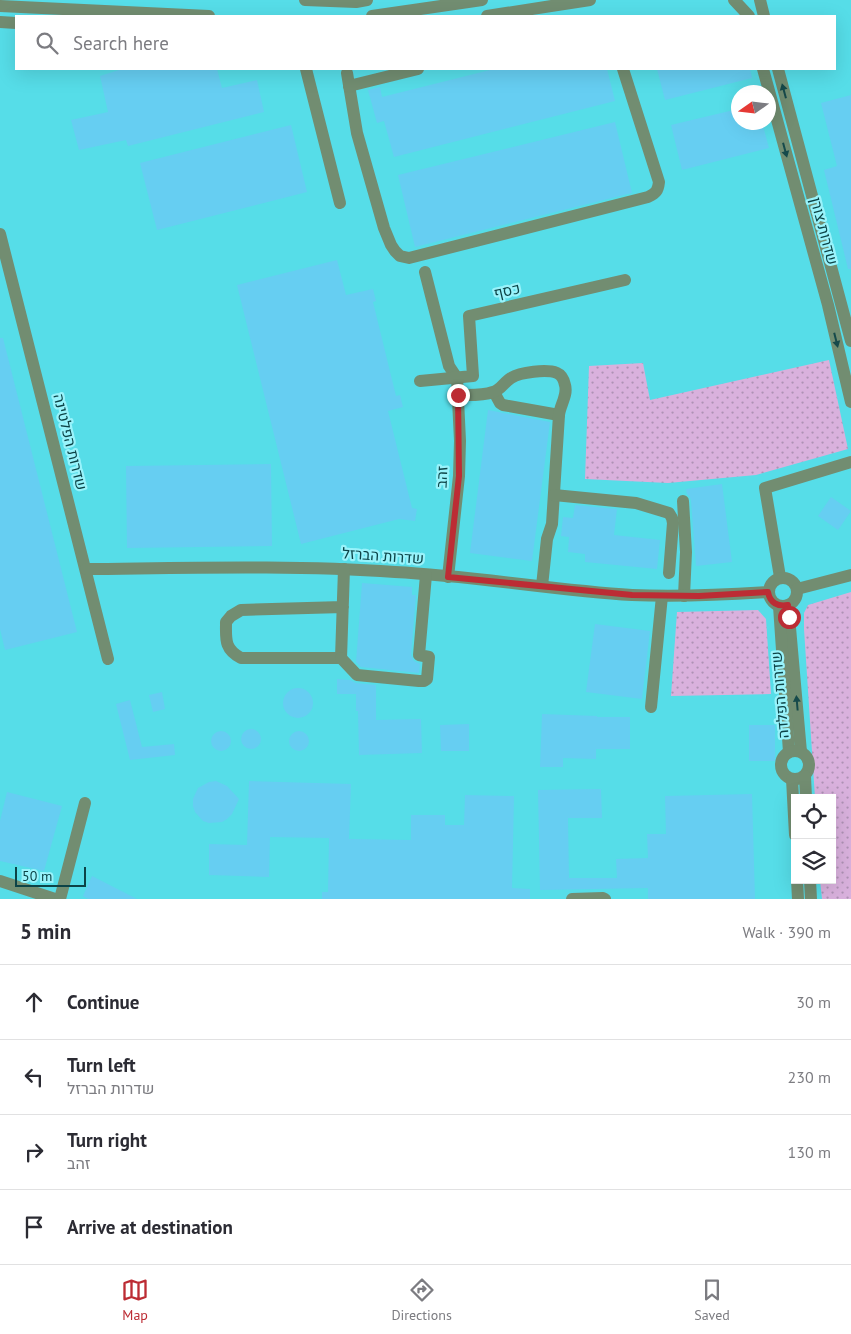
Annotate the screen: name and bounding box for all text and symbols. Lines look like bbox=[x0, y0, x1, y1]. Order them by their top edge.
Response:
search box bbox=[15, 15, 836, 70]
icon: search bbox=[33, 29, 61, 57]
text: Search here bbox=[73, 31, 169, 55]
one-way arrow bbox=[780, 83, 788, 98]
north arrow bbox=[731, 85, 776, 130]
one-way arrow bbox=[782, 142, 790, 157]
street label: שדרות צורן bbox=[806, 195, 843, 267]
street label: כסף bbox=[492, 278, 522, 303]
one-way arrow bbox=[832, 333, 840, 348]
route end bbox=[447, 384, 470, 407]
street label: שדרות הפלטינה bbox=[49, 392, 92, 492]
street label: זהב bbox=[431, 465, 452, 488]
street label: שדרות הברזל bbox=[341, 543, 425, 568]
route start bbox=[778, 606, 801, 629]
street label: שדרות הפלדה bbox=[766, 651, 793, 739]
one-way arrow bbox=[793, 695, 801, 711]
map controls bbox=[791, 794, 836, 884]
button: locate bbox=[791, 794, 836, 839]
button: layers bbox=[791, 839, 836, 884]
scale bar bbox=[15, 864, 86, 887]
text: 50 m bbox=[22, 867, 52, 885]
text: 5 min bbox=[20, 918, 71, 945]
text: Walk · 390 m bbox=[742, 922, 831, 942]
icon: ahead bbox=[20, 988, 48, 1016]
text: Continue bbox=[67, 990, 139, 1014]
text: 30 m bbox=[796, 992, 831, 1012]
text: Turn left bbox=[67, 1053, 136, 1077]
icon: left bbox=[20, 1063, 48, 1091]
text: 230 m bbox=[788, 1067, 831, 1087]
text: שדרות הברזל bbox=[67, 1078, 154, 1098]
text: Turn right bbox=[67, 1128, 147, 1152]
icon: right bbox=[20, 1138, 48, 1166]
text: 130 m bbox=[788, 1142, 831, 1162]
text: זהב bbox=[67, 1153, 91, 1173]
icon: arrive bbox=[20, 1213, 48, 1241]
text: Arrive at destination bbox=[67, 1215, 233, 1239]
tab: Map bbox=[121, 1276, 149, 1324]
tab: Directions bbox=[391, 1276, 452, 1324]
tab: Saved bbox=[694, 1276, 730, 1324]

